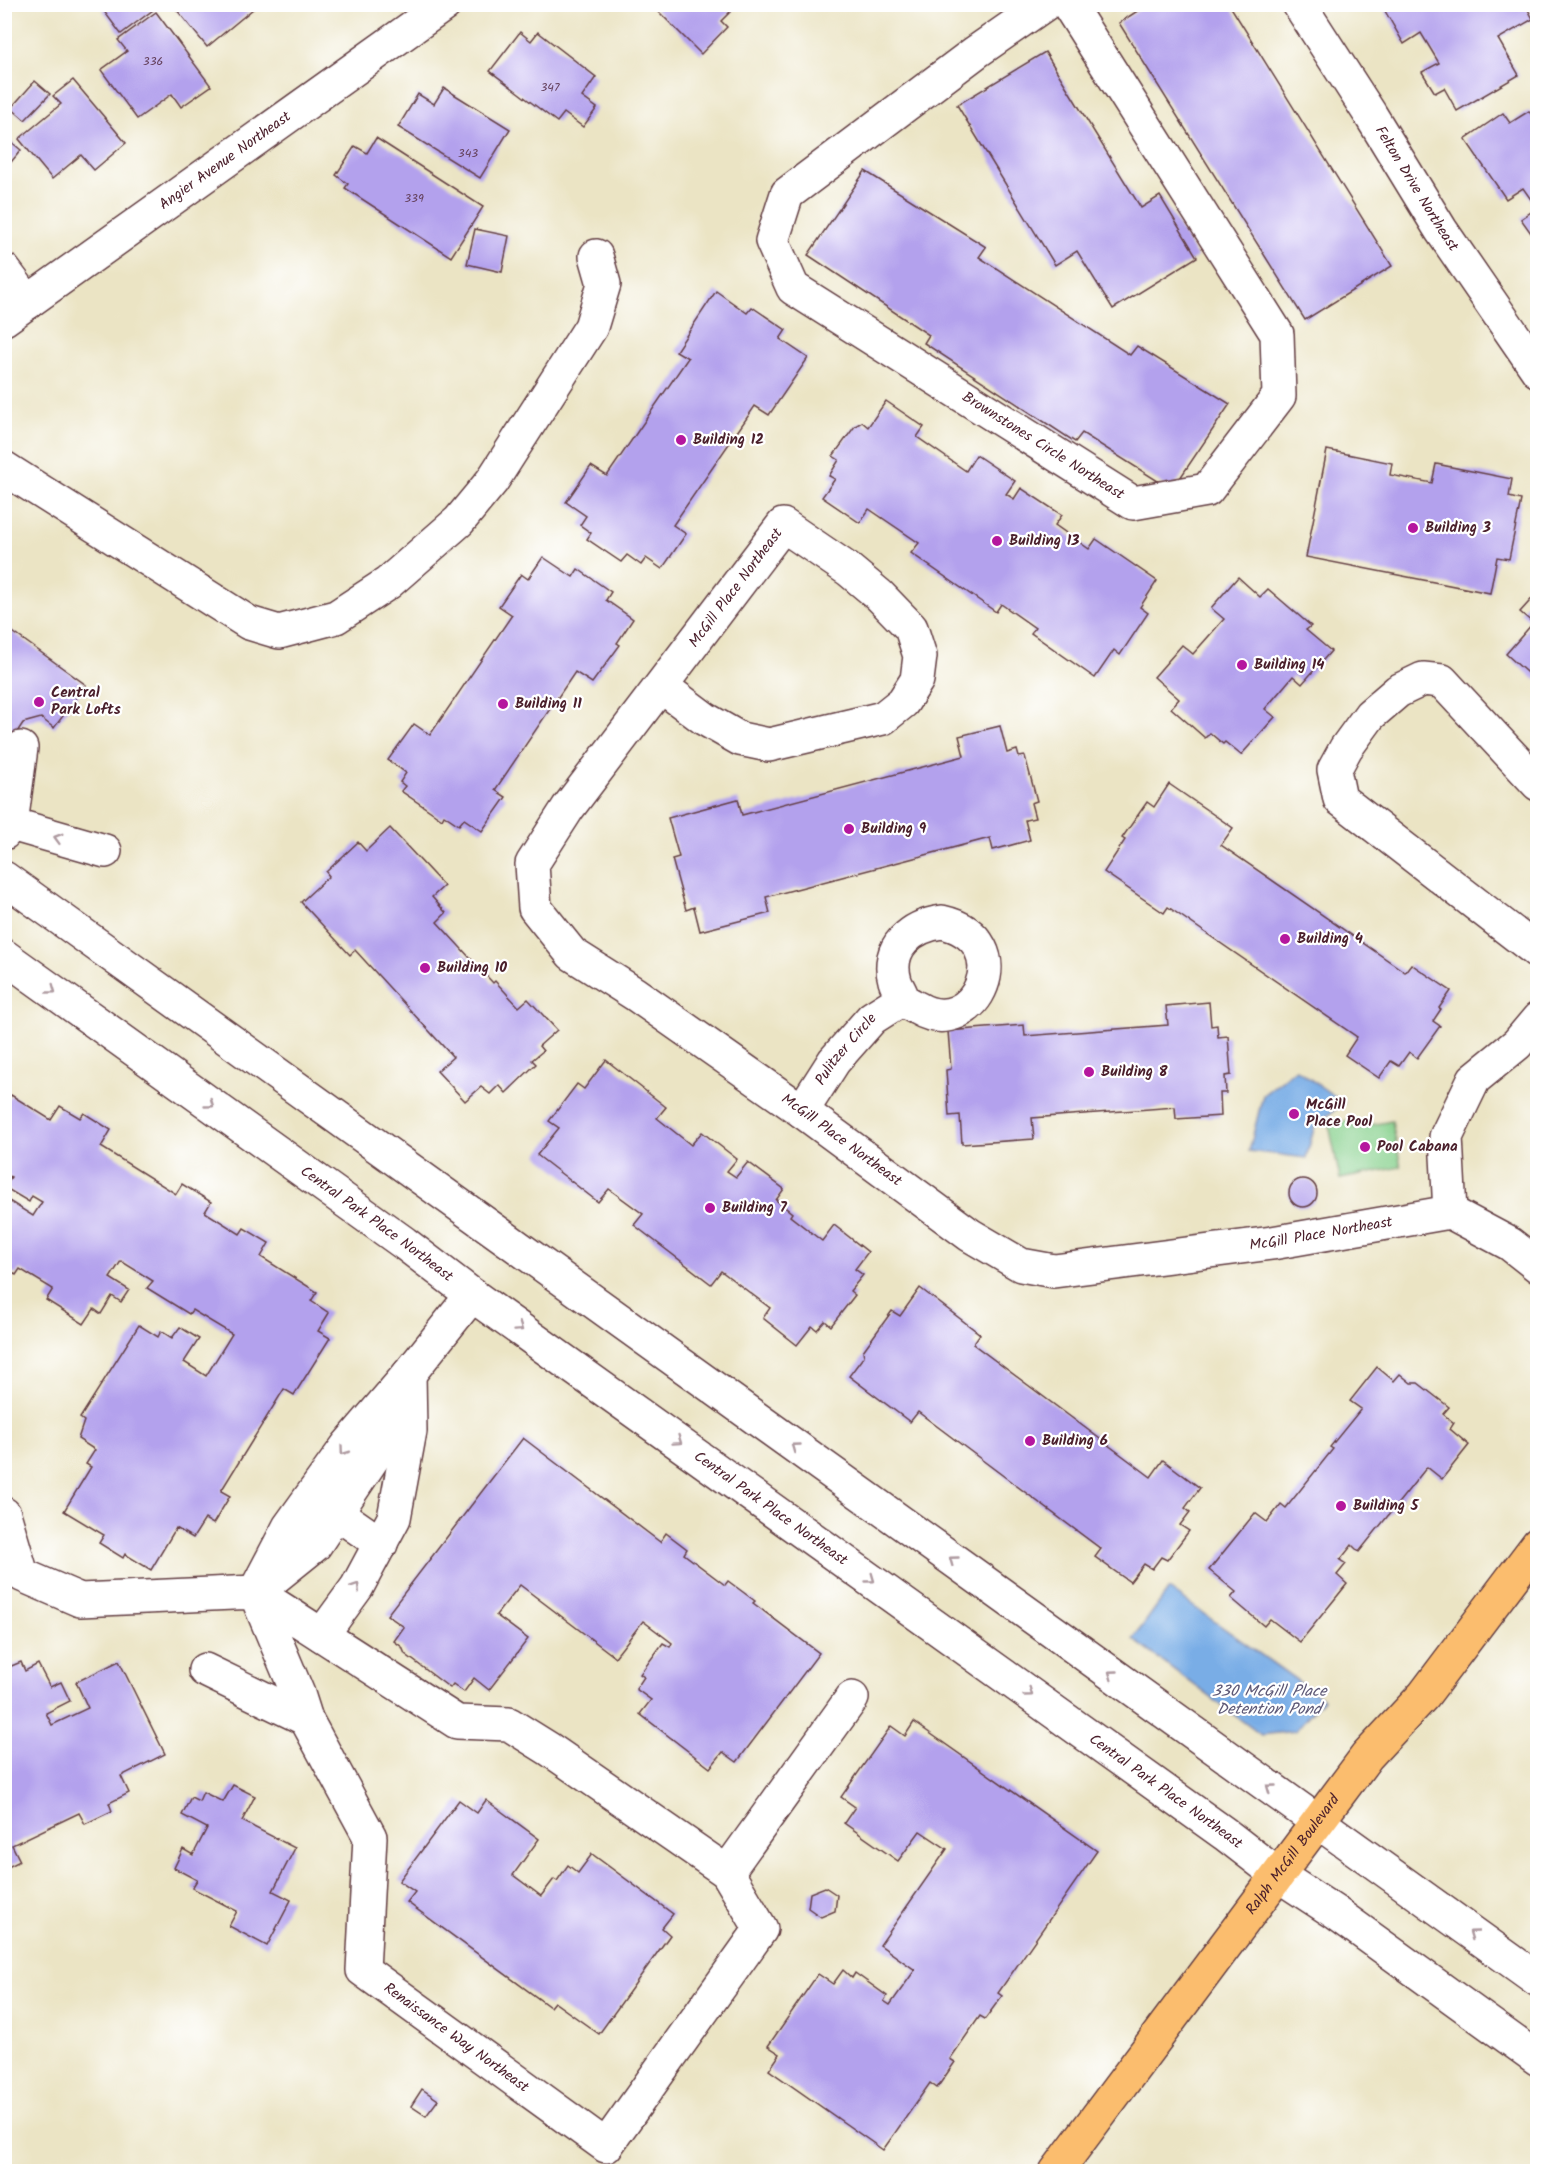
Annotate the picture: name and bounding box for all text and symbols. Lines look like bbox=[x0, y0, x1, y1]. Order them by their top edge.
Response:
house number: 336 bbox=[143, 52, 163, 71]
house number: 347 bbox=[541, 78, 560, 97]
street label: Angier Avenue Northeast bbox=[154, 105, 297, 216]
street label: Felton Drive Northeast bbox=[1368, 121, 1465, 257]
house number: 343 bbox=[458, 144, 478, 163]
house number: 339 bbox=[404, 189, 424, 208]
street label: Brownstones Circle Northeast bbox=[957, 386, 1129, 507]
place label: Building 12 bbox=[693, 428, 764, 452]
marker: Building 12 bbox=[674, 433, 688, 447]
place label: Building 3 bbox=[1425, 516, 1491, 540]
marker: Building 3 bbox=[1406, 521, 1420, 535]
street label: McGill Place Northeast bbox=[683, 523, 789, 653]
place label: Building 13 bbox=[1009, 529, 1080, 553]
marker: Building 13 bbox=[990, 534, 1004, 548]
place label: Building 14 bbox=[1254, 653, 1325, 677]
marker: Building 14 bbox=[1235, 658, 1249, 672]
place label: Central Park Lofts bbox=[51, 681, 121, 722]
place label: Building 11 bbox=[515, 692, 582, 716]
marker: Central Park Lofts bbox=[32, 695, 46, 709]
marker: Building 11 bbox=[496, 697, 510, 711]
place label: Building 9 bbox=[861, 817, 927, 841]
marker: Building 9 bbox=[842, 822, 856, 836]
one-way arrow bbox=[53, 833, 64, 845]
place label: Building 4 bbox=[1297, 927, 1363, 951]
marker: Building 4 bbox=[1278, 932, 1292, 946]
place label: Building 10 bbox=[437, 956, 507, 980]
marker: Building 10 bbox=[418, 961, 432, 975]
one-way arrow bbox=[45, 983, 56, 994]
street label: Pulitzer Circle bbox=[809, 1008, 883, 1090]
place label: Building 8 bbox=[1101, 1060, 1168, 1084]
marker: Building 8 bbox=[1082, 1065, 1096, 1079]
street label: McGill Place Northeast bbox=[776, 1088, 907, 1193]
place label: McGill Place Pool bbox=[1306, 1093, 1372, 1134]
one-way arrow bbox=[204, 1097, 215, 1108]
marker: McGill Place Pool bbox=[1287, 1107, 1301, 1121]
place label: Pool Cabana bbox=[1377, 1135, 1458, 1159]
marker: Pool Cabana bbox=[1358, 1140, 1372, 1154]
street label: Central Park Place Northeast bbox=[295, 1160, 458, 1289]
place label: Building 7 bbox=[722, 1196, 788, 1220]
marker: Building 7 bbox=[703, 1201, 717, 1215]
street label: McGill Place Northeast bbox=[1248, 1210, 1395, 1258]
one-way arrow bbox=[513, 1321, 524, 1332]
place label: Building 6 bbox=[1042, 1429, 1108, 1453]
one-way arrow bbox=[672, 1434, 683, 1445]
marker: Building 6 bbox=[1023, 1434, 1037, 1448]
one-way arrow bbox=[791, 1443, 802, 1454]
one-way arrow bbox=[340, 1444, 351, 1455]
street label: Central Park Place Northeast bbox=[688, 1445, 853, 1572]
place label: Building 5 bbox=[1353, 1494, 1420, 1518]
marker: Building 5 bbox=[1334, 1499, 1348, 1513]
one-way arrow bbox=[949, 1557, 960, 1568]
one-way arrow bbox=[865, 1572, 876, 1583]
one-way arrow bbox=[348, 1583, 359, 1594]
one-way arrow bbox=[1107, 1670, 1118, 1681]
water label: 330 McGill Place Detention Pond bbox=[1212, 1679, 1328, 1722]
one-way arrow bbox=[1023, 1686, 1034, 1697]
street label: Central Park Place Northeast bbox=[1084, 1728, 1248, 1855]
one-way arrow bbox=[1266, 1784, 1277, 1795]
street label: Ralph McGill Boulevard bbox=[1240, 1789, 1347, 1920]
one-way arrow bbox=[1468, 1930, 1479, 1941]
street label: Renaissance Way Northeast bbox=[378, 1977, 534, 2099]

